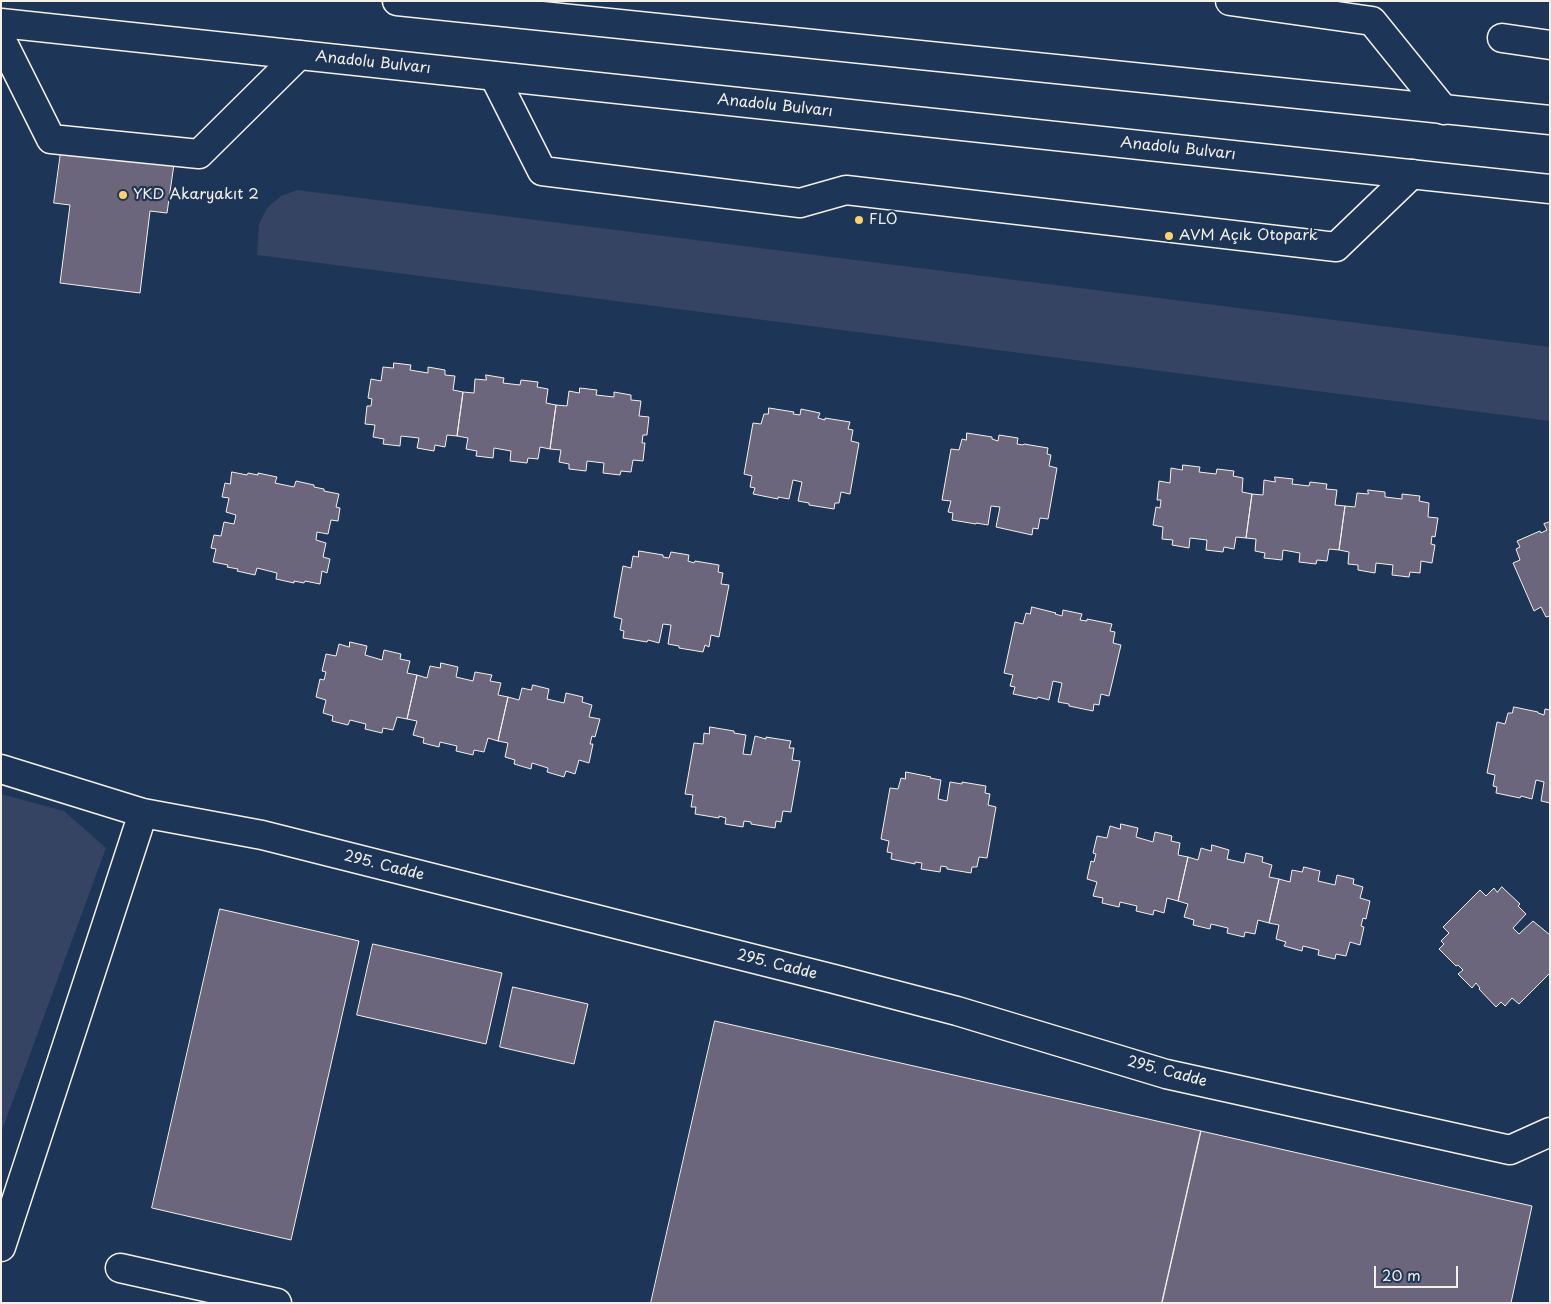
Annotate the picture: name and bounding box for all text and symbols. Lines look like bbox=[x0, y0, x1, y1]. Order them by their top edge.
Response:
street label: Anadolu Bulvarı bbox=[314, 48, 432, 78]
street label: Anadolu Bulvarı bbox=[716, 91, 834, 121]
street label: Anadolu Bulvarı bbox=[1119, 134, 1237, 164]
place label: YKD Akaryakıt 2 bbox=[133, 186, 259, 204]
marker: YKD Akaryakıt 2 bbox=[117, 189, 129, 201]
place label: FLO bbox=[869, 211, 898, 229]
marker: FLO bbox=[853, 214, 865, 226]
place label: AVM Açık Otopark bbox=[1179, 227, 1318, 245]
marker: AVM Açık Otopark bbox=[1163, 230, 1175, 242]
street label: 295. Cadde bbox=[342, 847, 426, 885]
street label: 295. Cadde bbox=[735, 946, 819, 984]
street label: 295. Cadde bbox=[1125, 1053, 1209, 1091]
scale bar bbox=[1376, 1256, 1460, 1288]
text: 20 m bbox=[1382, 1263, 1421, 1286]

